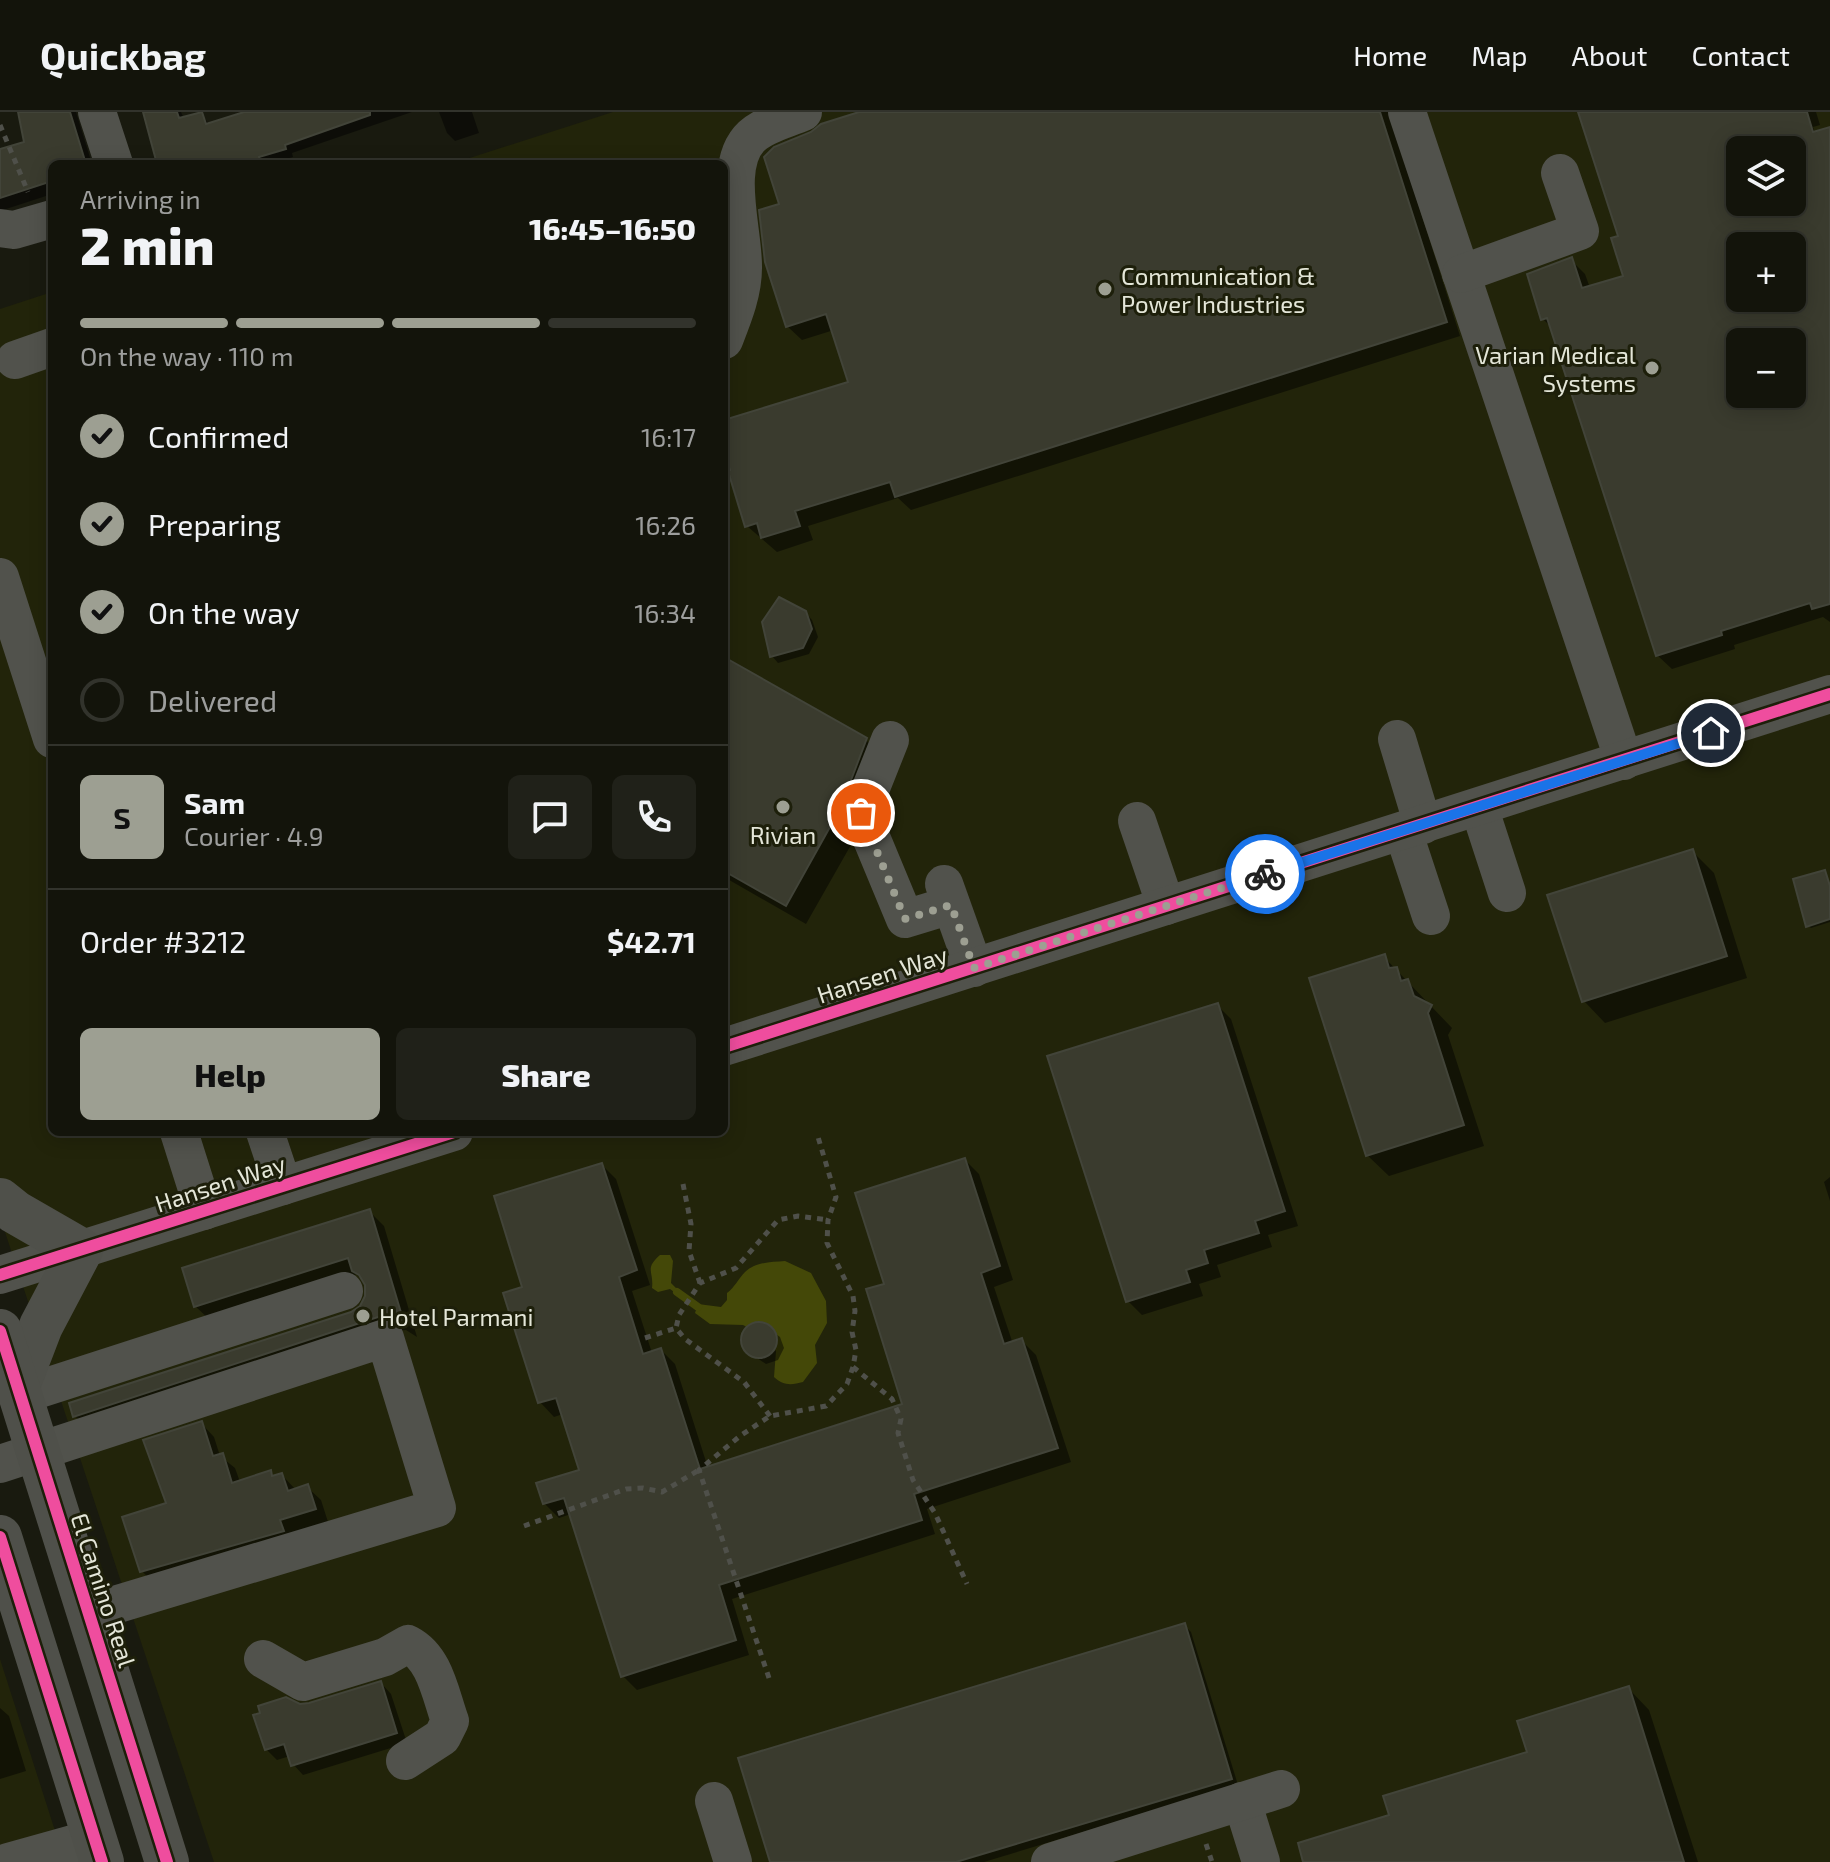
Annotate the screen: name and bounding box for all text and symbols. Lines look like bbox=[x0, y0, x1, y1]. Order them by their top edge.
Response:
text: Quickbag bbox=[40, 32, 206, 78]
text: Home bbox=[1353, 38, 1427, 72]
text: Map bbox=[1471, 38, 1528, 72]
text: About bbox=[1572, 38, 1647, 72]
text: Contact bbox=[1691, 38, 1790, 72]
map controls bbox=[1726, 136, 1806, 408]
button: layers bbox=[1726, 136, 1806, 216]
text: Arriving in bbox=[80, 183, 201, 214]
text: 16:45–16:50 bbox=[529, 210, 696, 246]
text: 2 min bbox=[80, 213, 215, 275]
button: + bbox=[1726, 232, 1806, 312]
place label: Communication & Power Industries bbox=[1121, 261, 1315, 318]
marker: Communication & Power Industries bbox=[1096, 280, 1114, 298]
button: − bbox=[1726, 328, 1806, 408]
text: On the way · 110 m bbox=[80, 340, 294, 371]
place label: Varian Medical Systems bbox=[1475, 340, 1636, 397]
marker: Varian Medical Systems bbox=[1643, 359, 1661, 377]
icon: check bbox=[80, 414, 124, 458]
text: Confirmed bbox=[148, 418, 289, 454]
text: 16:17 bbox=[641, 421, 696, 452]
icon: check bbox=[80, 502, 124, 546]
text: Preparing bbox=[148, 506, 281, 542]
text: 16:26 bbox=[635, 509, 696, 540]
icon: check bbox=[80, 590, 124, 634]
text: On the way bbox=[148, 594, 300, 630]
text: 16:34 bbox=[634, 597, 696, 628]
text: Delivered bbox=[148, 682, 277, 718]
pin bbox=[1677, 699, 1745, 767]
icon: home bbox=[1689, 711, 1733, 755]
button: chat bbox=[508, 775, 592, 859]
button: phone bbox=[612, 775, 696, 859]
pin bbox=[827, 779, 895, 847]
text: Sam bbox=[184, 784, 245, 820]
icon: bag bbox=[839, 791, 883, 835]
marker: Rivian bbox=[774, 798, 792, 816]
text: S bbox=[113, 799, 131, 835]
text: Courier · 4.9 bbox=[184, 820, 324, 851]
place label: Rivian bbox=[750, 820, 816, 849]
courier bbox=[1225, 834, 1305, 914]
icon: bike bbox=[1243, 852, 1287, 896]
text: Order #3212 bbox=[80, 923, 246, 959]
text: $42.71 bbox=[607, 923, 696, 959]
street label: Hansen Way bbox=[813, 939, 951, 1009]
button: Help bbox=[80, 1028, 380, 1120]
button: Share bbox=[396, 1028, 696, 1120]
street label: Hansen Way bbox=[151, 1148, 289, 1218]
place label: Hotel Parmani bbox=[379, 1302, 534, 1331]
marker: Hotel Parmani bbox=[354, 1307, 372, 1325]
street label: El Camino Real bbox=[65, 1509, 143, 1671]

